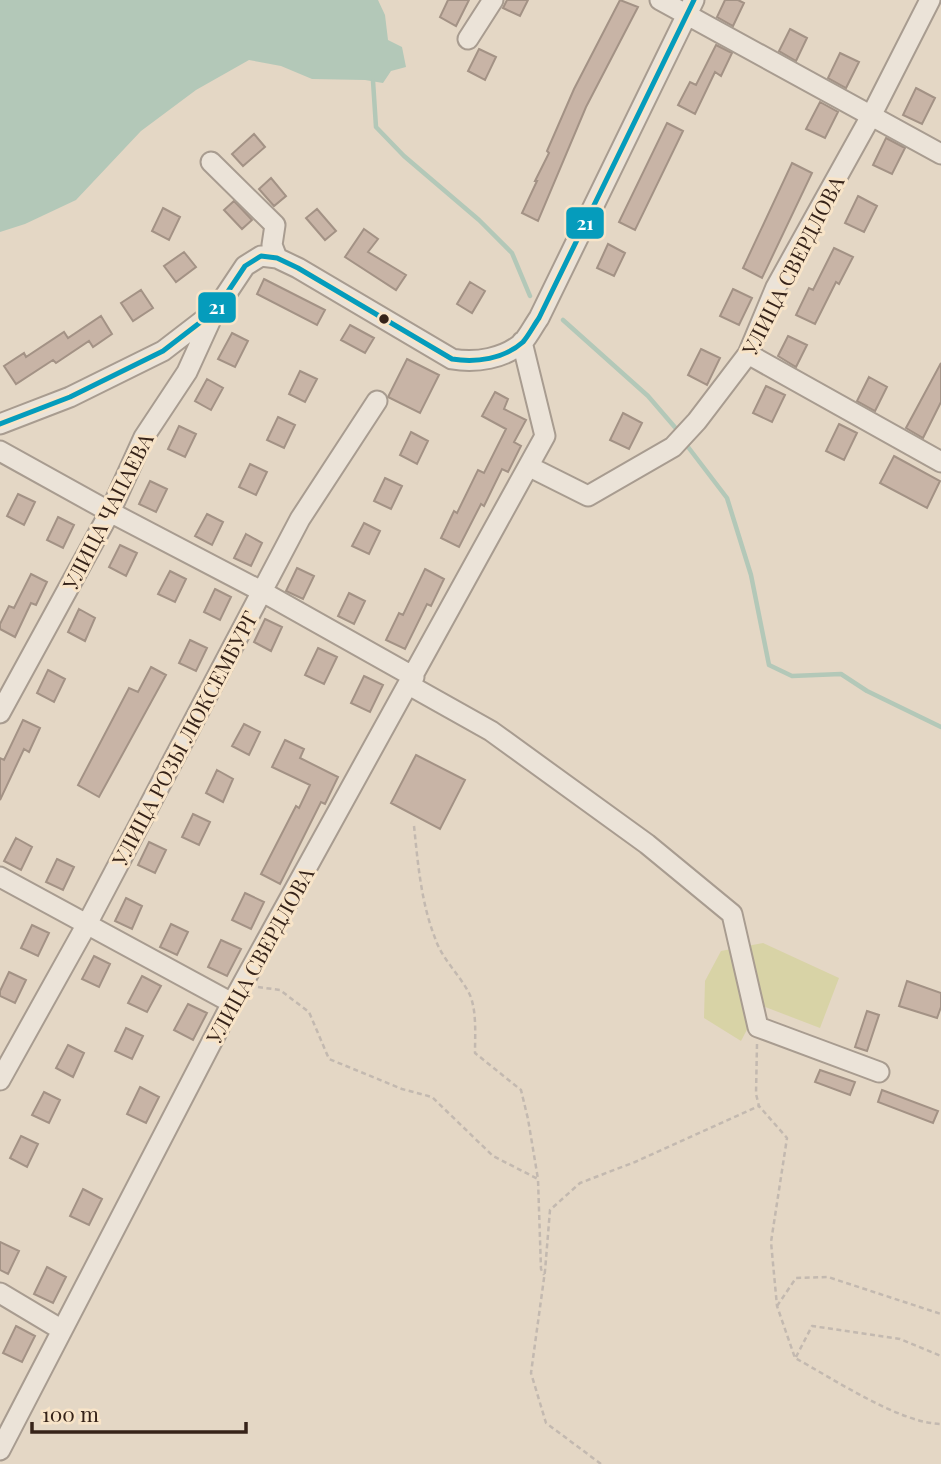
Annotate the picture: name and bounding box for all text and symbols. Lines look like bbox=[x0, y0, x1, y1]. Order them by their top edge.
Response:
street label: УЛИЦА СВЕРДЛОВА bbox=[734, 170, 850, 360]
line badge: 21 bbox=[565, 206, 605, 240]
text: 21 bbox=[576, 209, 594, 235]
line badge: 21 bbox=[197, 291, 237, 324]
text: 21 bbox=[208, 293, 226, 319]
unlabelled marker bbox=[377, 312, 391, 326]
street label: УЛИЦА ЧАПАЕВА bbox=[55, 427, 159, 595]
street label: УЛИЦА РОЗЫ ЛЮКСЕМБУРГ bbox=[104, 606, 263, 871]
street label: УЛИЦА СВЕРДЛОВА bbox=[198, 861, 320, 1049]
scale bar bbox=[32, 1390, 245, 1434]
text: 100 m bbox=[42, 1399, 99, 1427]

